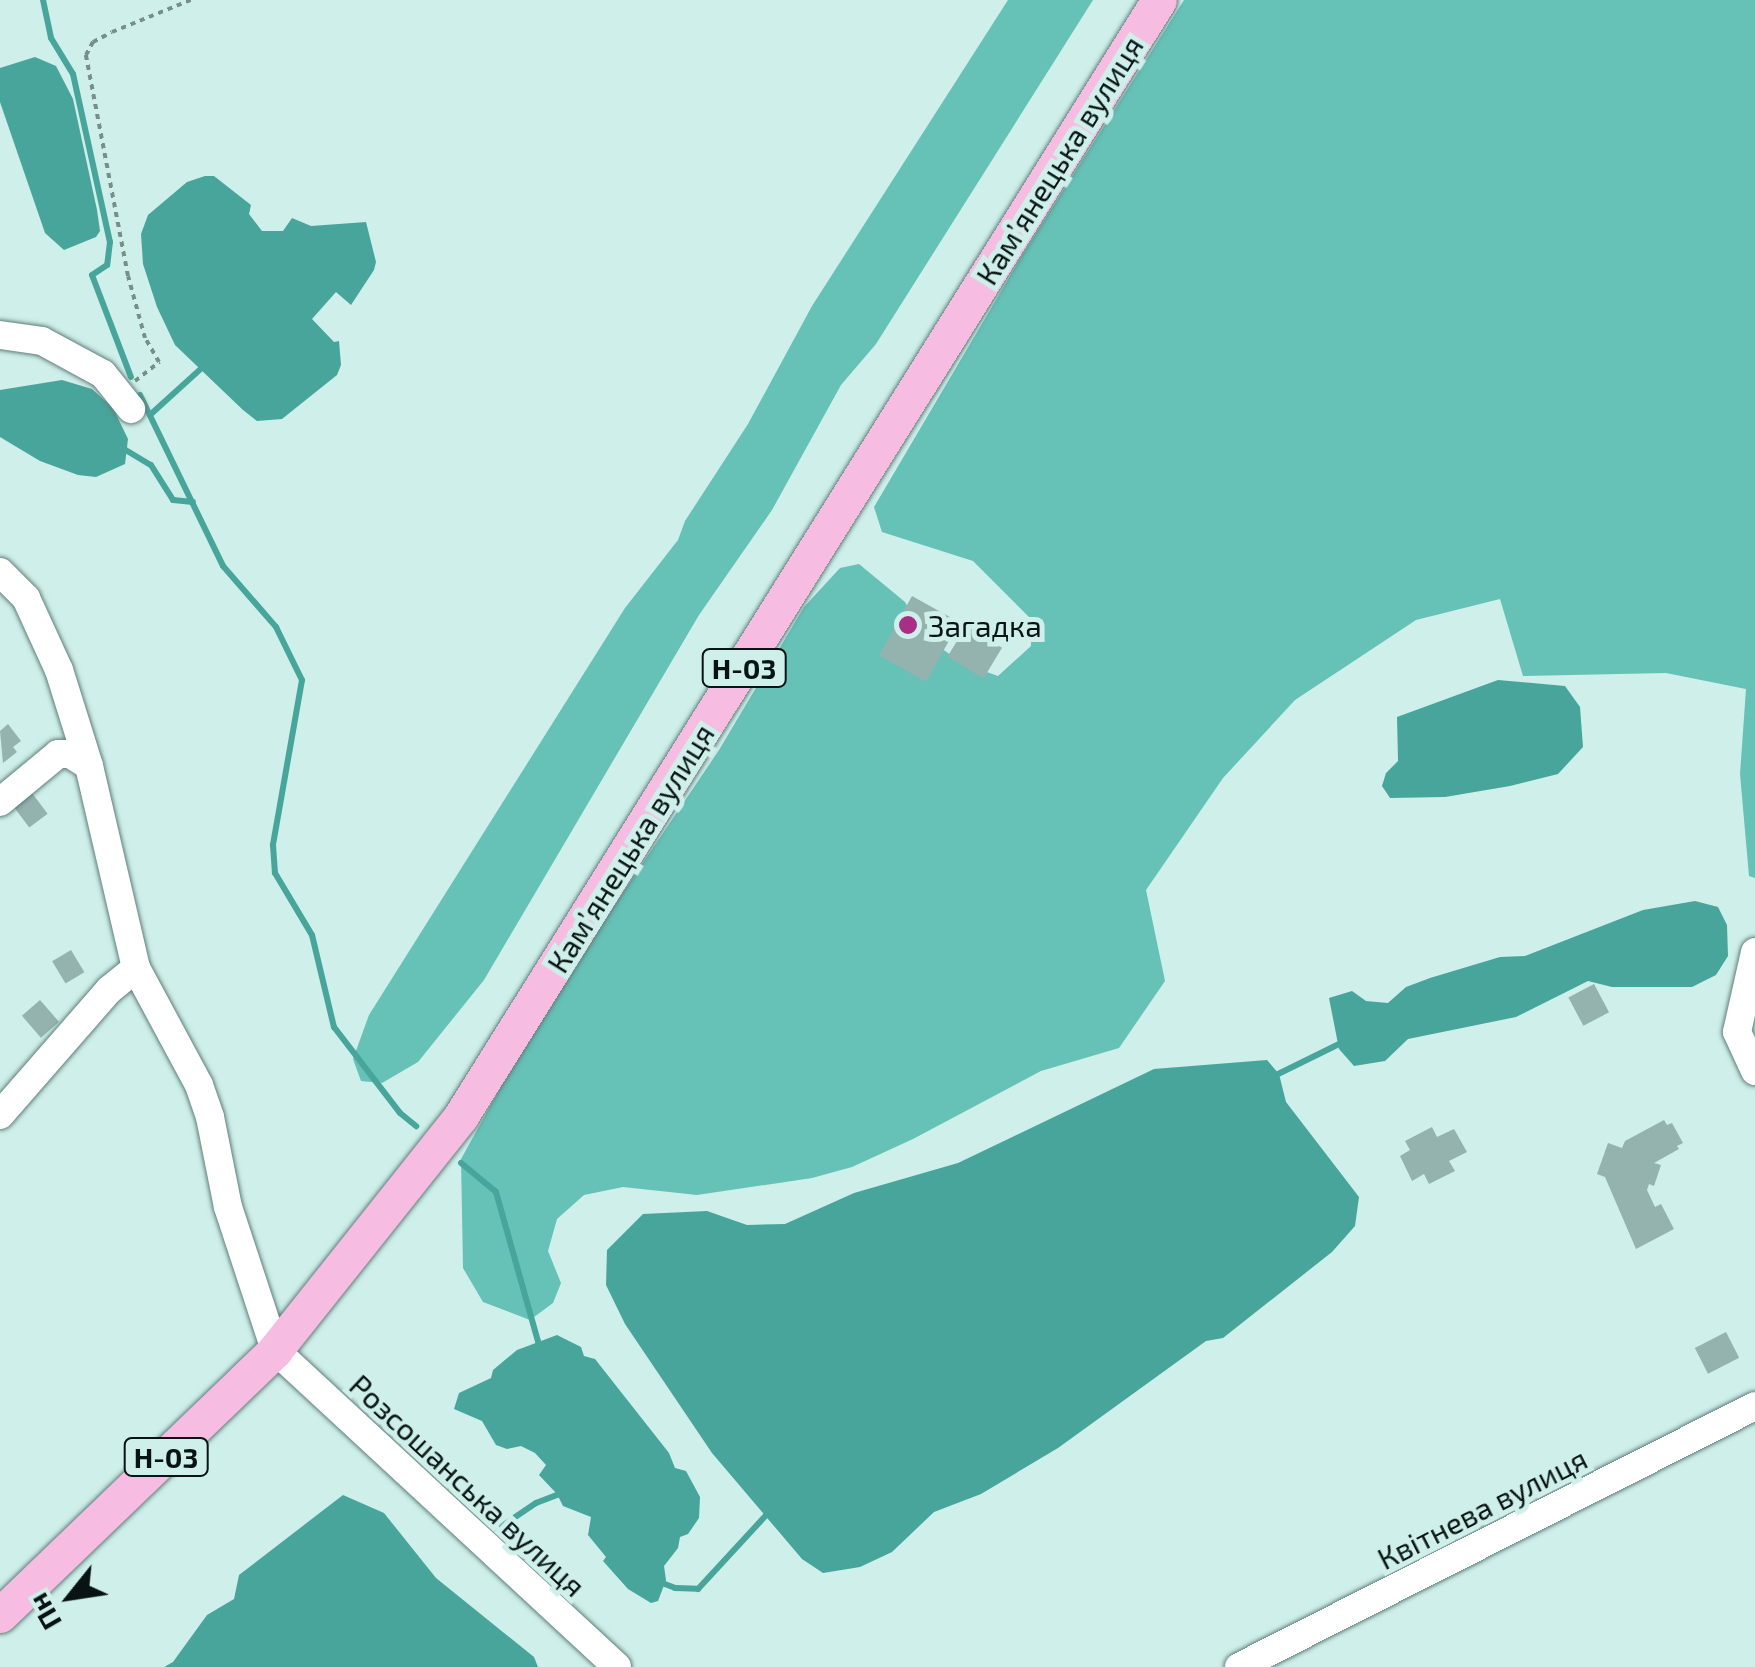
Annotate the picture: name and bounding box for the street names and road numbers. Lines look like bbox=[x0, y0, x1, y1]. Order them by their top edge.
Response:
street label: Камʼянецька вулиця bbox=[968, 29, 1150, 291]
road number: Н-03 bbox=[702, 645, 786, 691]
street label: Камʼянецька вулиця bbox=[539, 717, 721, 979]
street label: Розсошанська вулиця bbox=[343, 1367, 593, 1603]
road number: Н-03 bbox=[124, 1434, 208, 1480]
street label: Квітнева вулиця bbox=[1371, 1440, 1593, 1576]

